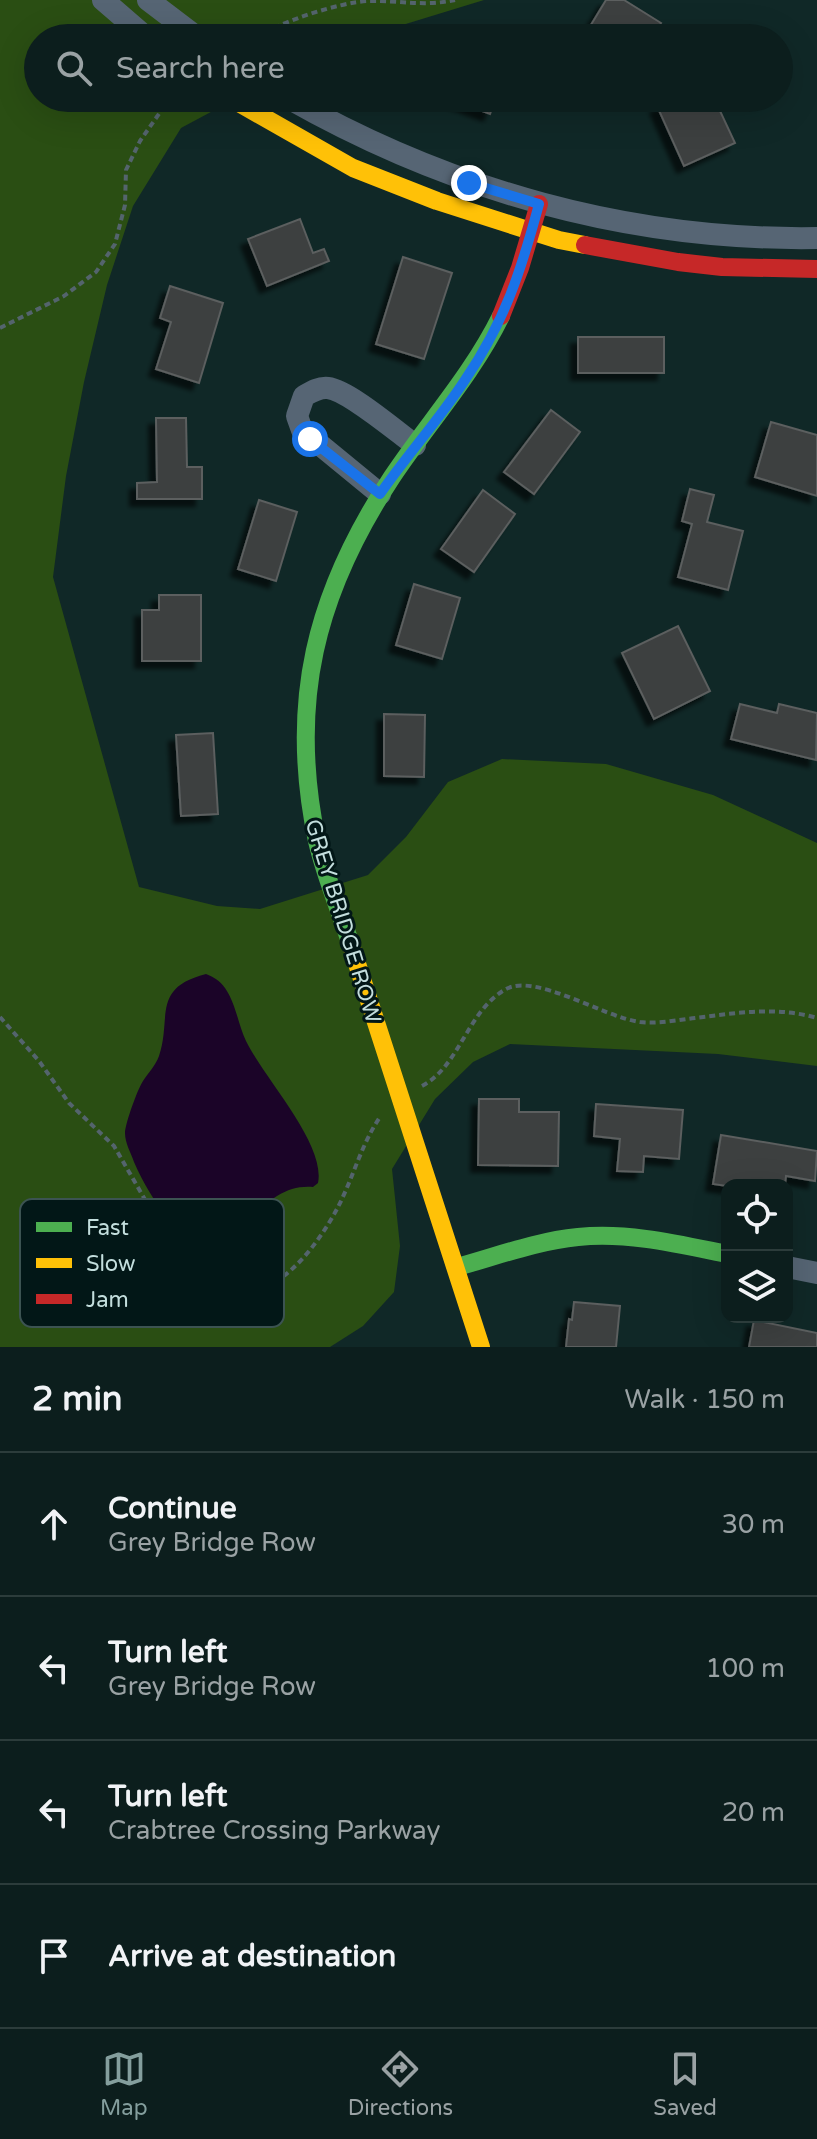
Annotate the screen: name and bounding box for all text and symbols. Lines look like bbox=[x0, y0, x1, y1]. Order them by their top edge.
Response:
search box bbox=[24, 24, 793, 112]
icon: search bbox=[52, 46, 96, 90]
text: Search here bbox=[116, 50, 285, 87]
route end bbox=[451, 165, 487, 201]
route start bbox=[292, 421, 328, 457]
street label: GREY BRIDGE ROW bbox=[300, 816, 386, 1026]
map controls bbox=[721, 1179, 793, 1323]
button: locate bbox=[721, 1179, 793, 1251]
legend bbox=[20, 1199, 284, 1327]
text: Fast bbox=[86, 1215, 129, 1241]
text: Slow bbox=[86, 1251, 136, 1277]
button: layers bbox=[721, 1251, 793, 1323]
text: Jam bbox=[86, 1287, 129, 1313]
text: 2 min bbox=[32, 1379, 123, 1420]
text: Walk · 150 m bbox=[625, 1384, 785, 1415]
text: Continue bbox=[108, 1490, 237, 1527]
icon: ahead bbox=[32, 1502, 76, 1546]
text: 30 m bbox=[722, 1509, 785, 1540]
text: Grey Bridge Row bbox=[108, 1527, 316, 1558]
text: Turn left bbox=[108, 1634, 227, 1671]
icon: left bbox=[32, 1646, 76, 1690]
text: 100 m bbox=[705, 1653, 785, 1684]
text: Grey Bridge Row bbox=[108, 1671, 316, 1702]
text: Turn left bbox=[108, 1778, 227, 1815]
icon: left bbox=[32, 1790, 76, 1834]
text: 20 m bbox=[722, 1797, 785, 1828]
text: Crabtree Crossing Parkway bbox=[108, 1815, 440, 1846]
icon: arrive bbox=[32, 1934, 76, 1978]
text: Arrive at destination bbox=[108, 1938, 396, 1975]
tab: Map bbox=[100, 2047, 148, 2121]
tab: Directions bbox=[348, 2047, 453, 2121]
tab: Saved bbox=[653, 2047, 717, 2121]

